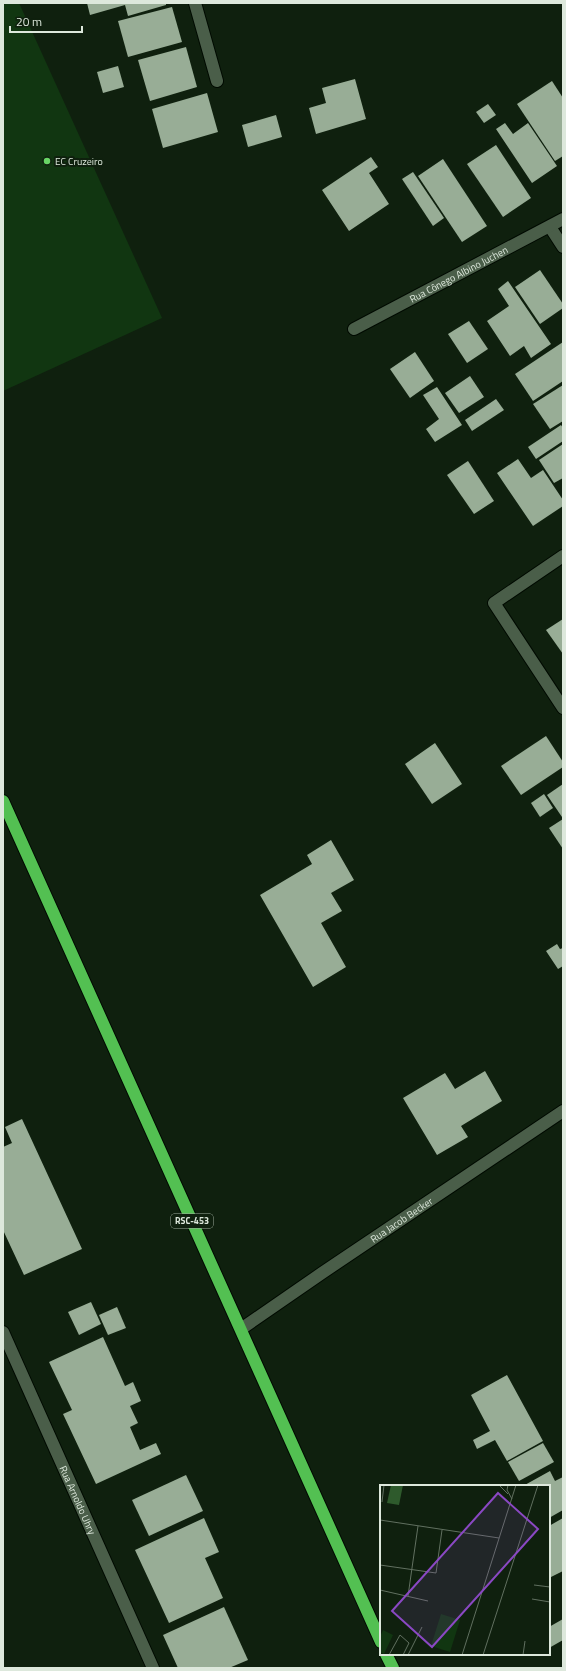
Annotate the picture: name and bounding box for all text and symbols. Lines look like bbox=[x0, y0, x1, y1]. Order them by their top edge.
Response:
scale bar bbox=[10, 8, 82, 34]
text: 20 m bbox=[16, 12, 42, 31]
place label: EC Cruzeiro bbox=[55, 154, 103, 169]
marker: EC Cruzeiro bbox=[42, 156, 52, 166]
street label: Rua Cônego Albino Juchen bbox=[407, 242, 511, 307]
street label: Rua Jacob Becker bbox=[367, 1193, 436, 1247]
road number: RSC-453 bbox=[171, 1214, 213, 1228]
street label: Rua Arnoldo Uhry bbox=[56, 1463, 100, 1537]
inset map bbox=[380, 1485, 550, 1655]

